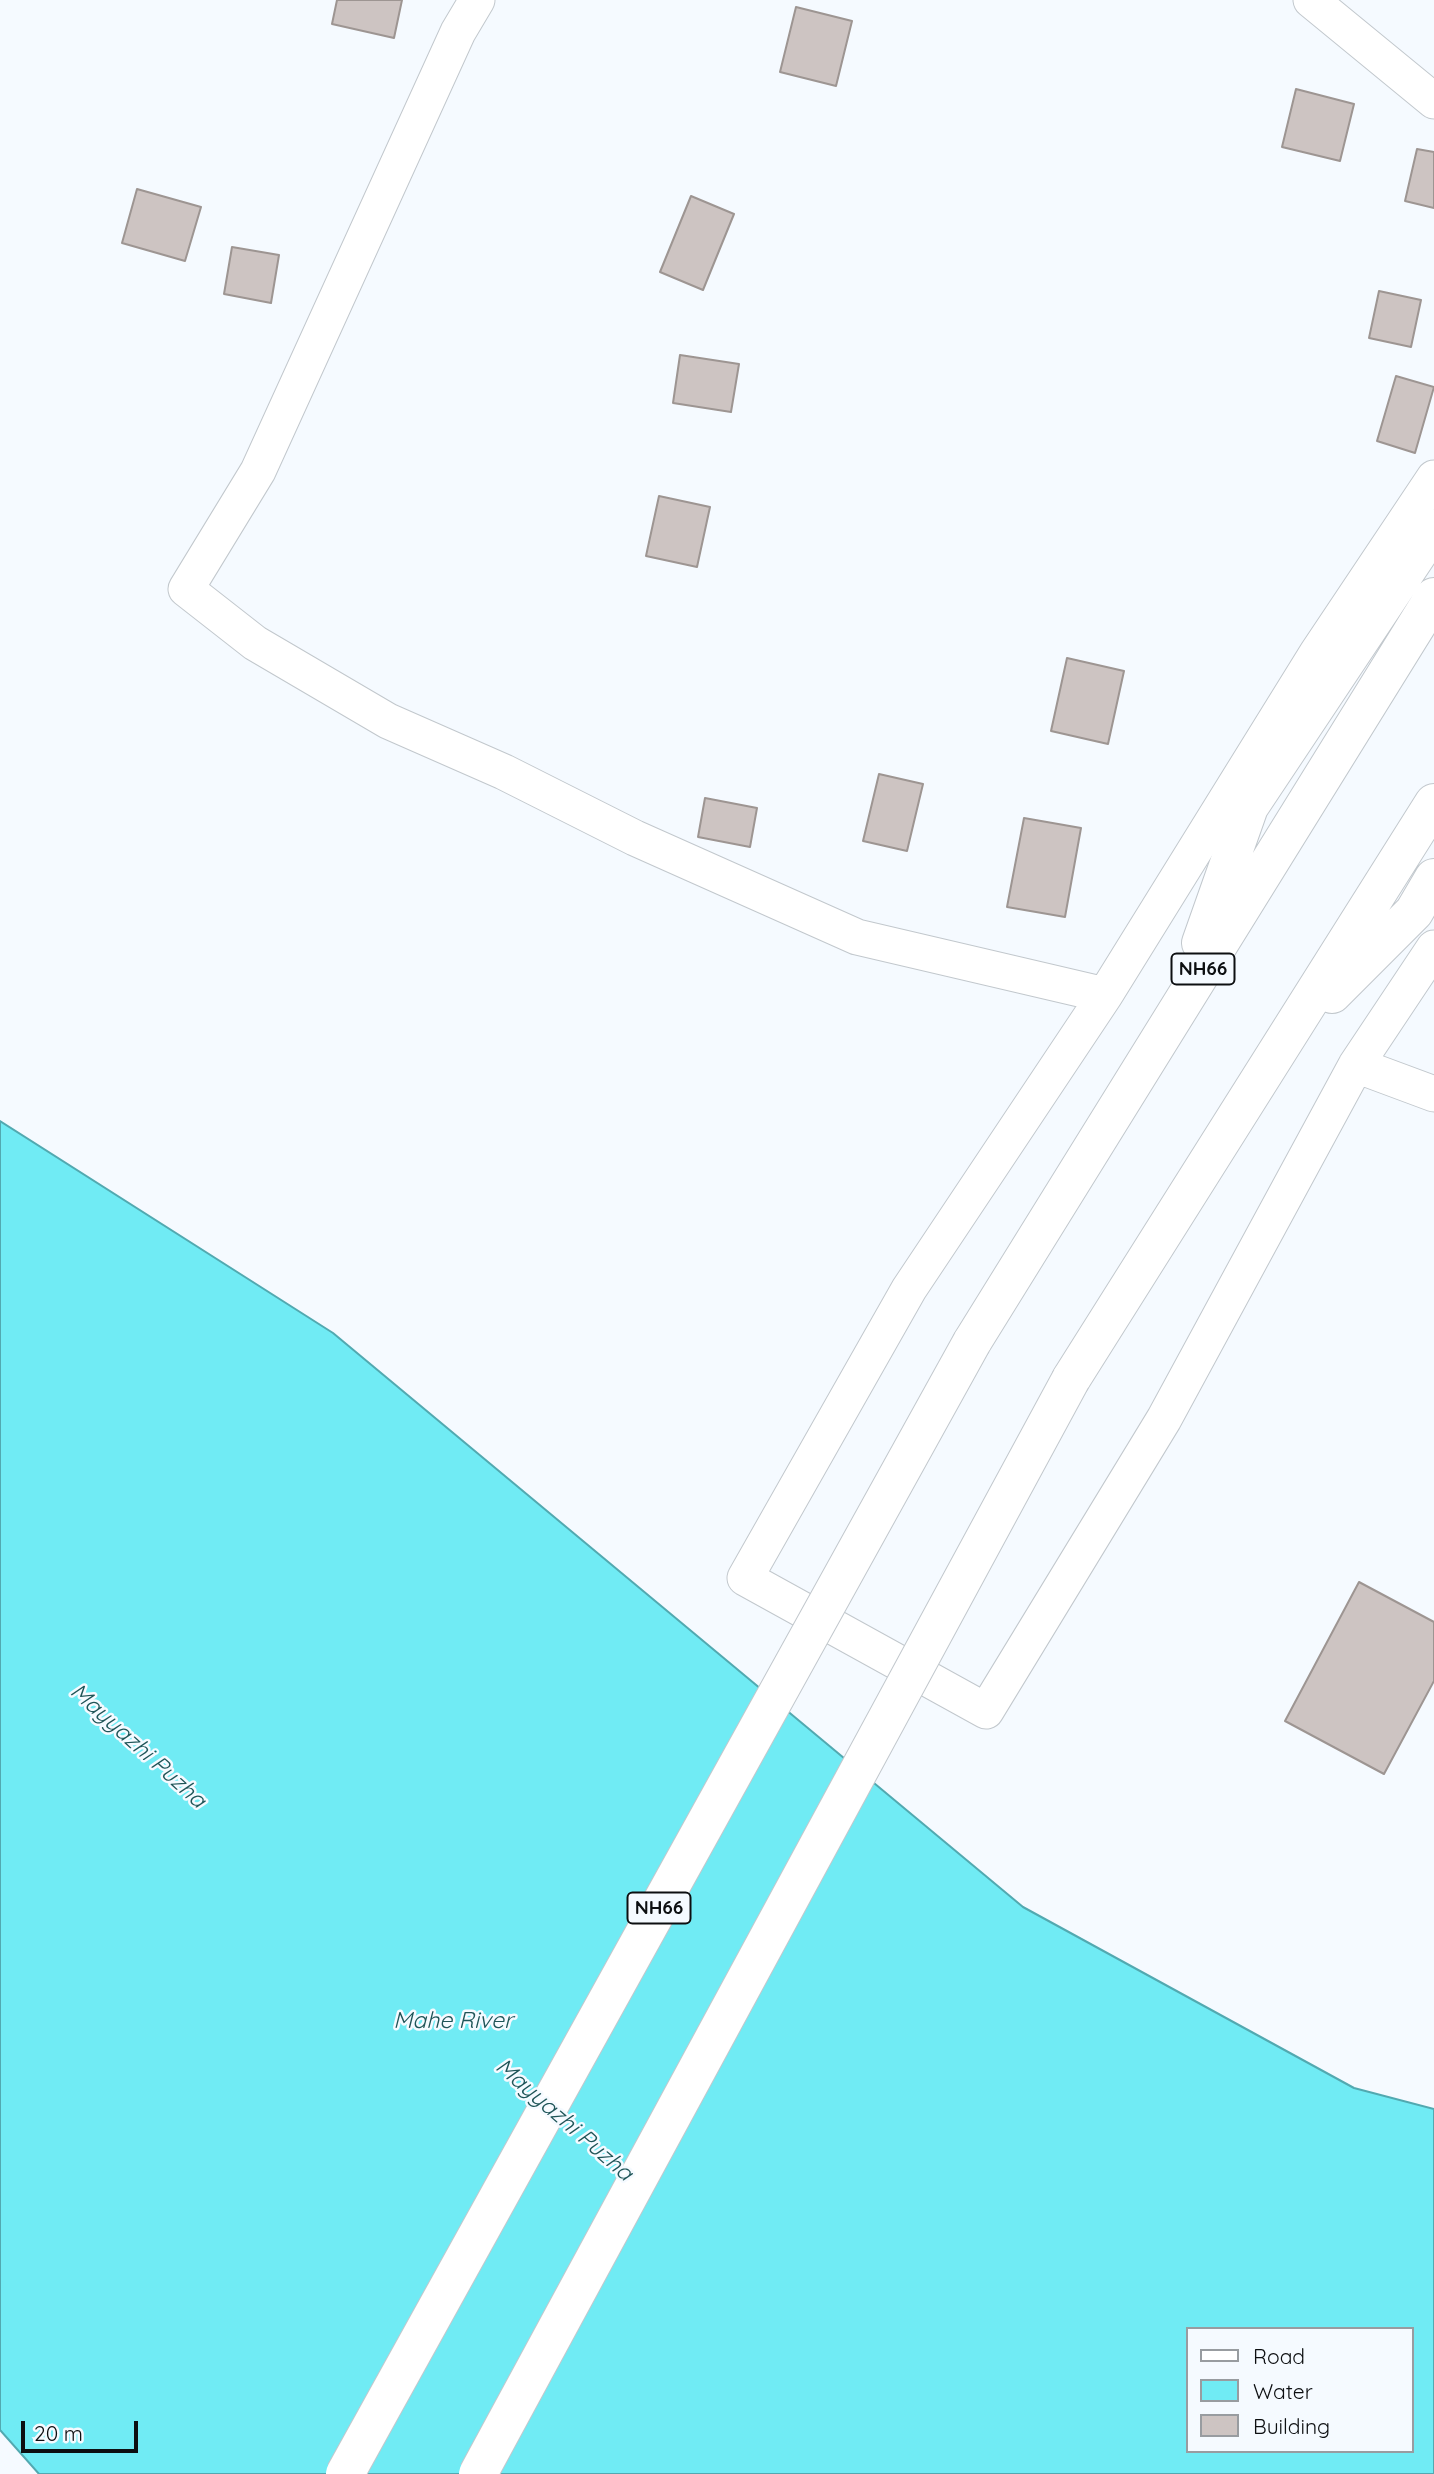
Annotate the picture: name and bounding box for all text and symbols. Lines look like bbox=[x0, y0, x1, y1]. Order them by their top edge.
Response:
road number: NH66 bbox=[1172, 953, 1234, 984]
water label: Mayyazhi Puzha bbox=[64, 1678, 212, 1814]
road number: NH66 bbox=[628, 1892, 690, 1924]
water label: Mahe River bbox=[393, 2007, 513, 2035]
water label: Mayyazhi Puzha bbox=[490, 2053, 638, 2187]
legend bbox=[1186, 2327, 1413, 2453]
text: Road bbox=[1253, 2343, 1305, 2369]
text: Water bbox=[1253, 2378, 1313, 2404]
scale bar bbox=[24, 2408, 142, 2452]
text: Building bbox=[1253, 2413, 1330, 2439]
text: 20 m bbox=[34, 2420, 83, 2446]

